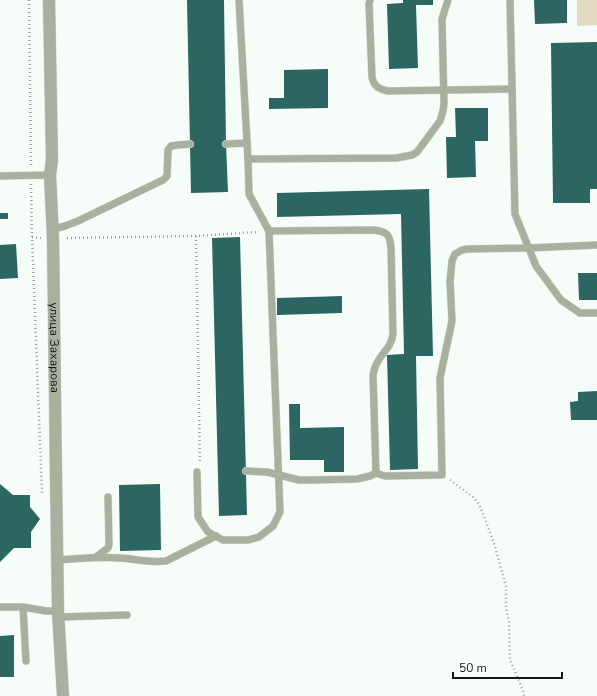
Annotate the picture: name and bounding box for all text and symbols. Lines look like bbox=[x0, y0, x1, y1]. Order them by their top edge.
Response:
street label: улица Захарова bbox=[46, 302, 63, 393]
scale bar bbox=[453, 654, 562, 680]
text: 50 m bbox=[459, 660, 487, 676]

